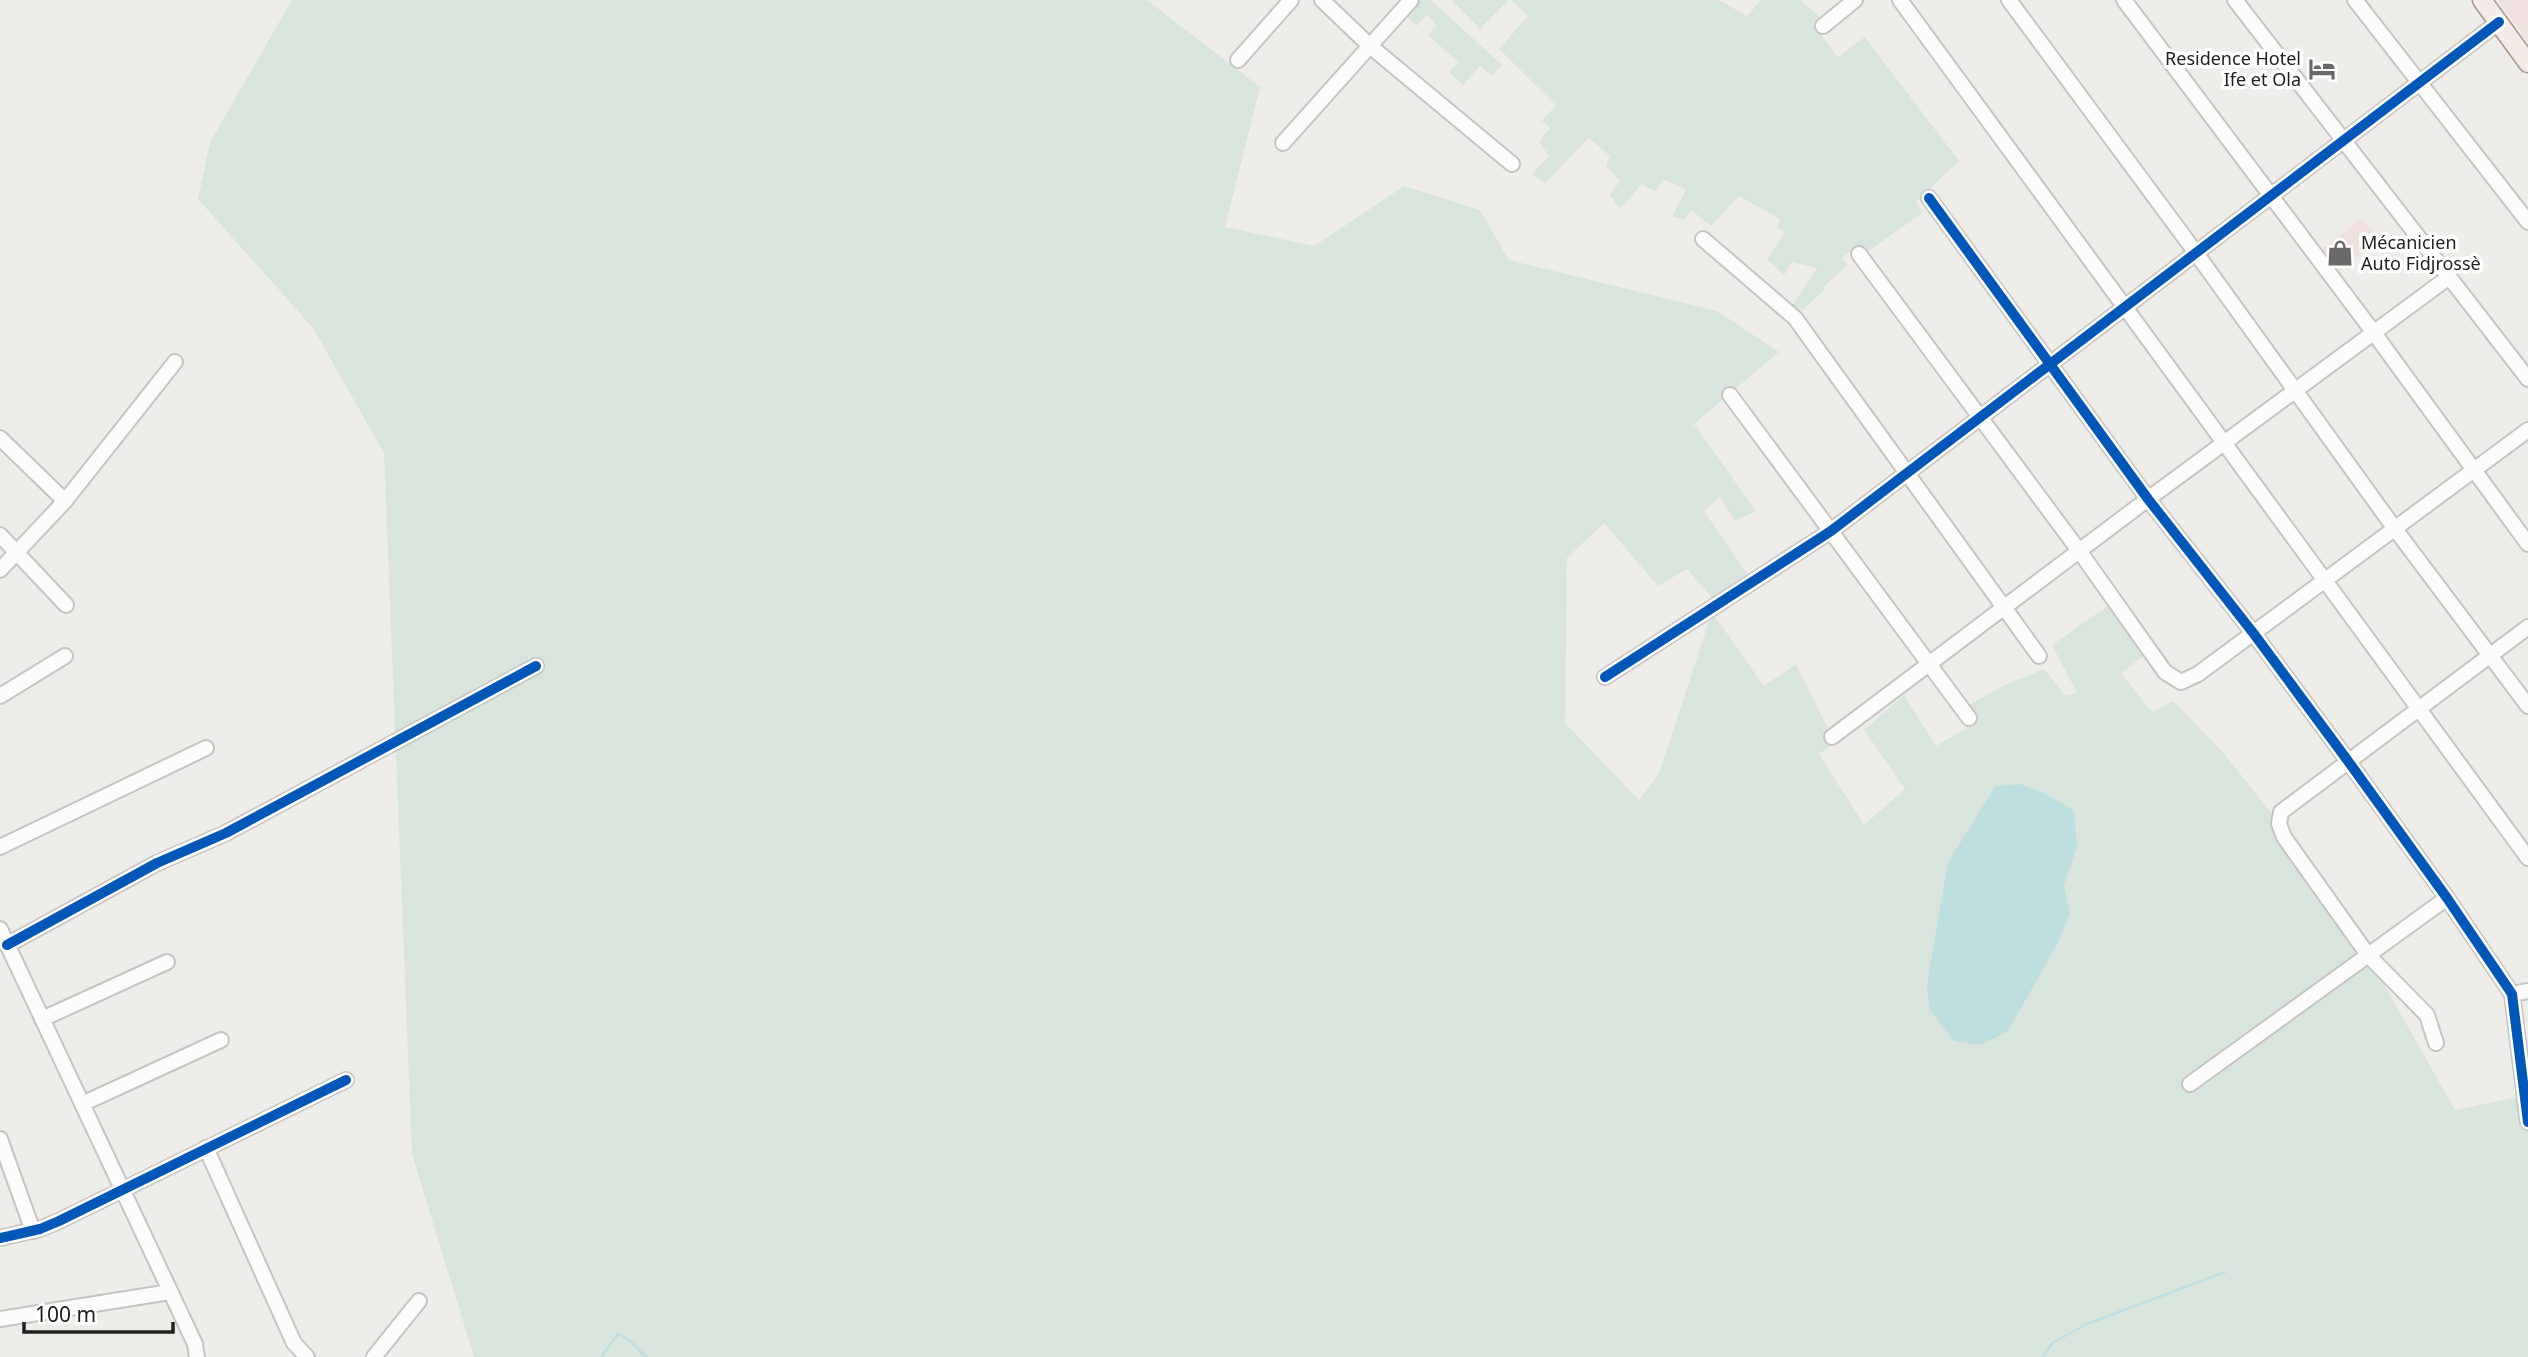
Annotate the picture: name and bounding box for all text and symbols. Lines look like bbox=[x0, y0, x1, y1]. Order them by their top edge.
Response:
place label: Residence Hotel Ife et Ola bbox=[2165, 46, 2301, 91]
hotel icon: Residence Hotel Ife et Ola bbox=[2307, 54, 2337, 84]
place label: Mécanicien Auto Fidjrossè bbox=[2361, 230, 2481, 275]
shop icon: Mécanicien Auto Fidjrossè bbox=[2325, 238, 2355, 268]
scale bar bbox=[24, 1290, 173, 1334]
text: 100 m bbox=[35, 1300, 96, 1328]

